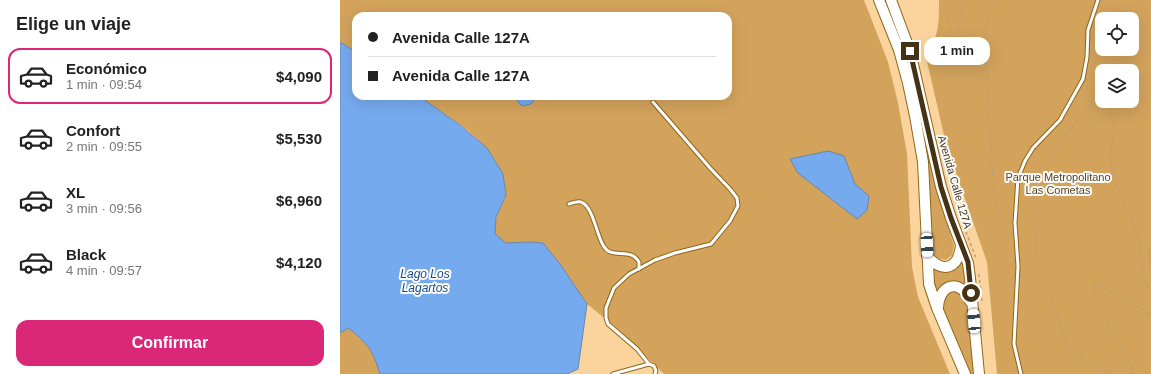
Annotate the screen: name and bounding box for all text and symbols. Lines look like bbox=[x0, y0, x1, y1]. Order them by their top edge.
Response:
map controls bbox=[1095, 12, 1139, 108]
button: locate bbox=[1095, 12, 1139, 56]
text: Elige un viaje bbox=[16, 14, 131, 34]
text: Avenida Calle 127A bbox=[392, 29, 530, 46]
callout: 1 min bbox=[924, 37, 990, 65]
route end bbox=[901, 42, 919, 60]
text: 1 min bbox=[940, 43, 974, 58]
icon: car bbox=[18, 58, 54, 94]
text: Económico bbox=[66, 60, 147, 77]
button: layers bbox=[1095, 64, 1139, 108]
text: Avenida Calle 127A bbox=[392, 67, 530, 84]
text: $4,090 bbox=[276, 68, 322, 85]
text: 1 min · 09:54 bbox=[66, 77, 142, 92]
icon: car bbox=[18, 120, 54, 156]
text: Confort bbox=[66, 122, 120, 139]
text: $5,530 bbox=[276, 130, 322, 147]
street label: Avenida Calle 127A bbox=[936, 134, 974, 231]
text: 2 min · 09:55 bbox=[66, 139, 142, 154]
park label: Parque Metropolitano Las Cometas bbox=[1005, 171, 1111, 196]
icon: car bbox=[18, 182, 54, 218]
text: XL bbox=[66, 184, 85, 201]
text: $6,960 bbox=[276, 192, 322, 209]
text: 3 min · 09:56 bbox=[66, 201, 142, 216]
car bbox=[920, 233, 934, 257]
icon: car bbox=[18, 244, 54, 280]
text: Black bbox=[66, 246, 106, 263]
text: $4,120 bbox=[276, 254, 322, 271]
text: 4 min · 09:57 bbox=[66, 263, 142, 278]
water label: Lago Los Lagartos bbox=[400, 267, 450, 295]
route start bbox=[962, 284, 980, 302]
car bbox=[967, 309, 981, 333]
button: Confirmar bbox=[16, 320, 324, 366]

